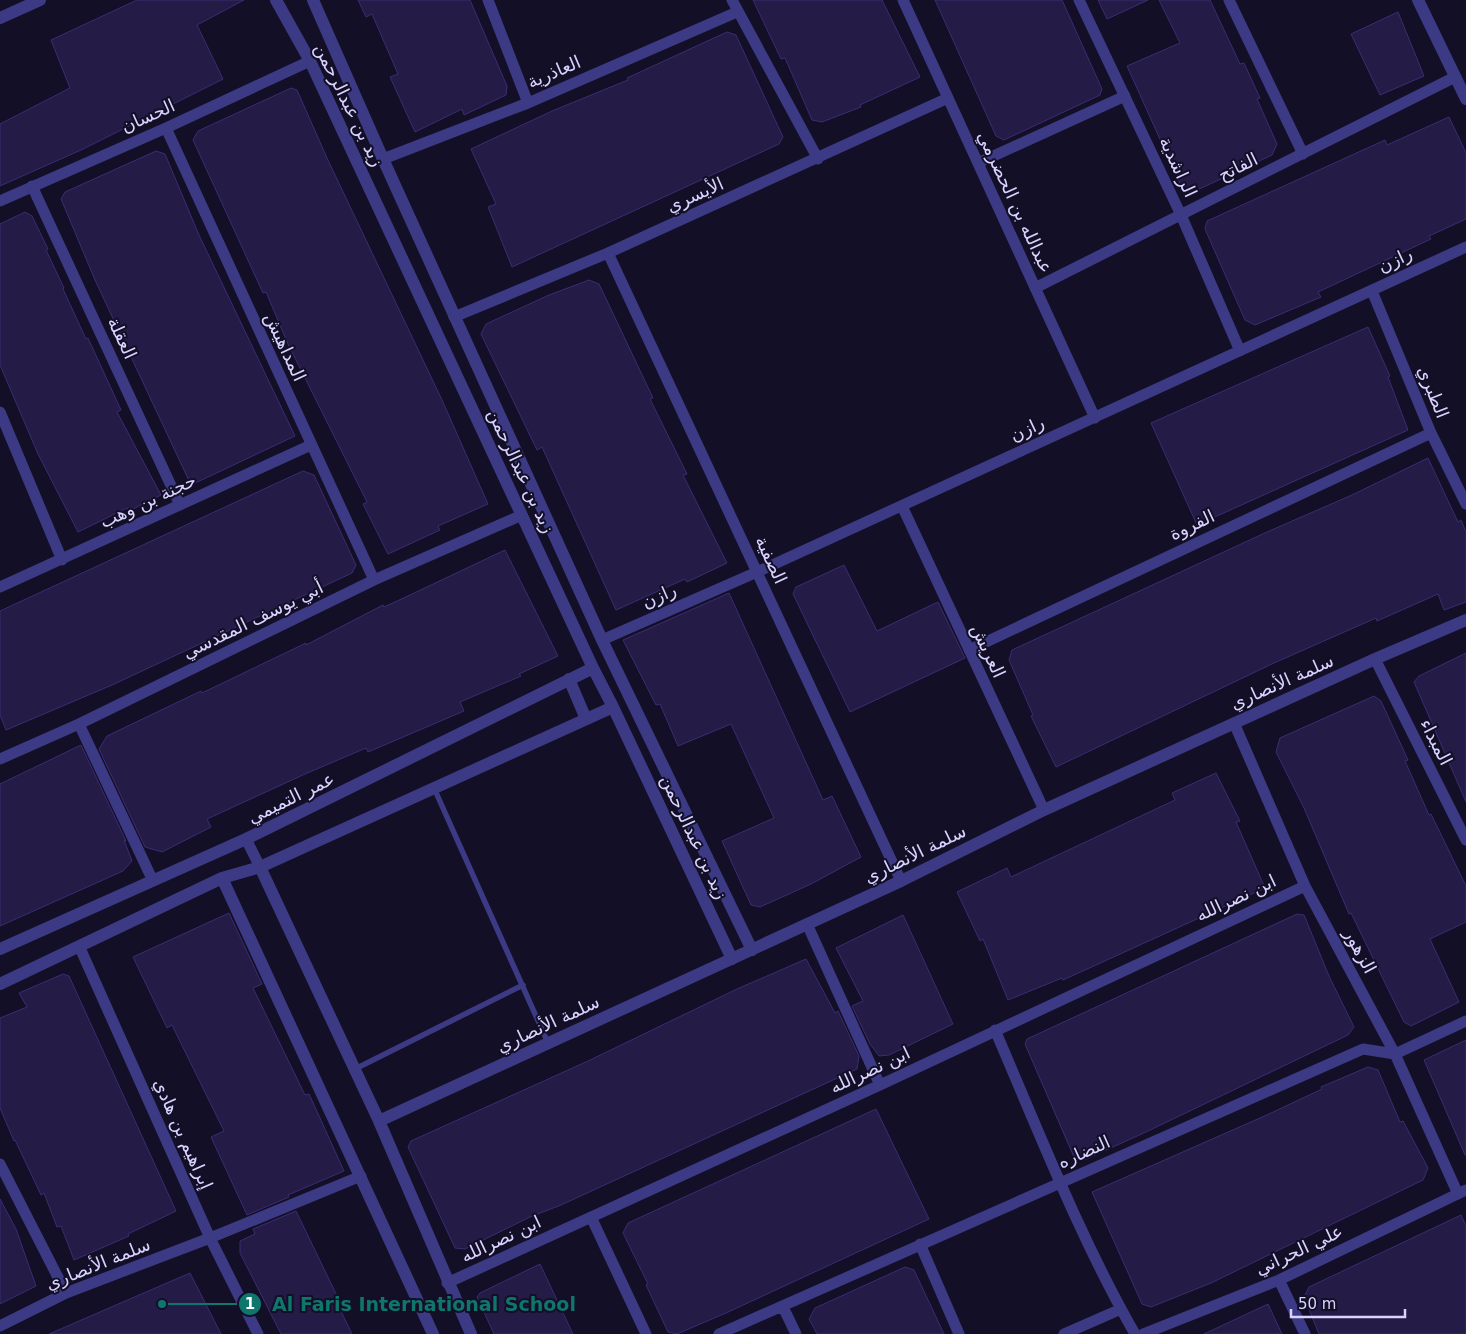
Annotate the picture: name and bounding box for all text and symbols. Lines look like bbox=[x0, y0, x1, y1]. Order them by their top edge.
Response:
street label: زيد بن عبدالرحمن bbox=[310, 40, 388, 170]
street label: العاذرية bbox=[524, 51, 584, 92]
street label: الحسان bbox=[118, 94, 178, 137]
street label: عبدالله بن الحضرمي bbox=[972, 127, 1058, 277]
street label: الراشدية bbox=[1154, 133, 1202, 201]
street label: الفاتح bbox=[1214, 148, 1262, 186]
street label: الأيسري bbox=[663, 173, 727, 217]
street label: رازن bbox=[1374, 243, 1415, 277]
street label: المداهيش bbox=[260, 309, 310, 384]
street label: العقلة bbox=[104, 313, 141, 362]
street label: الطبري bbox=[1413, 363, 1453, 421]
street label: زيد بن عبدالرحمن bbox=[483, 405, 559, 537]
street label: رازن bbox=[1006, 412, 1047, 446]
street label: حجنة بن وهب bbox=[96, 469, 200, 533]
street label: الفروة bbox=[1166, 505, 1218, 545]
street label: الصفية bbox=[751, 533, 792, 587]
street label: أبي يوسف المقدسي bbox=[179, 575, 327, 664]
street label: رازن bbox=[638, 579, 679, 612]
street label: العريش bbox=[966, 620, 1010, 682]
street label: سلمة الأنصاري bbox=[1227, 649, 1337, 715]
street label: المبداء bbox=[1416, 715, 1457, 768]
street label: عمر التميمي bbox=[244, 768, 338, 828]
street label: زيد بن عبدالرحمن bbox=[656, 771, 732, 903]
street label: سلمة الأنصاري bbox=[860, 820, 970, 888]
street label: ابن نصرالله bbox=[1192, 870, 1280, 926]
street label: الزهور bbox=[1339, 924, 1381, 977]
street label: سلمة الأنصاري bbox=[493, 991, 603, 1057]
street label: ابن نصرالله bbox=[826, 1042, 914, 1098]
street label: إبراهيم بن هادي bbox=[149, 1075, 217, 1193]
street label: النضاره bbox=[1054, 1131, 1113, 1172]
street label: ابن نصرالله bbox=[457, 1211, 545, 1267]
street label: علي الحراني bbox=[1252, 1220, 1346, 1280]
street label: سلمة الأنصاري bbox=[42, 1233, 154, 1295]
scale bar bbox=[1291, 1286, 1405, 1318]
callout: Al Faris International School bbox=[237, 1287, 586, 1321]
text: Al Faris International School bbox=[272, 1293, 576, 1315]
text: 1 bbox=[245, 1295, 255, 1313]
text: 50 m bbox=[1298, 1295, 1336, 1313]

